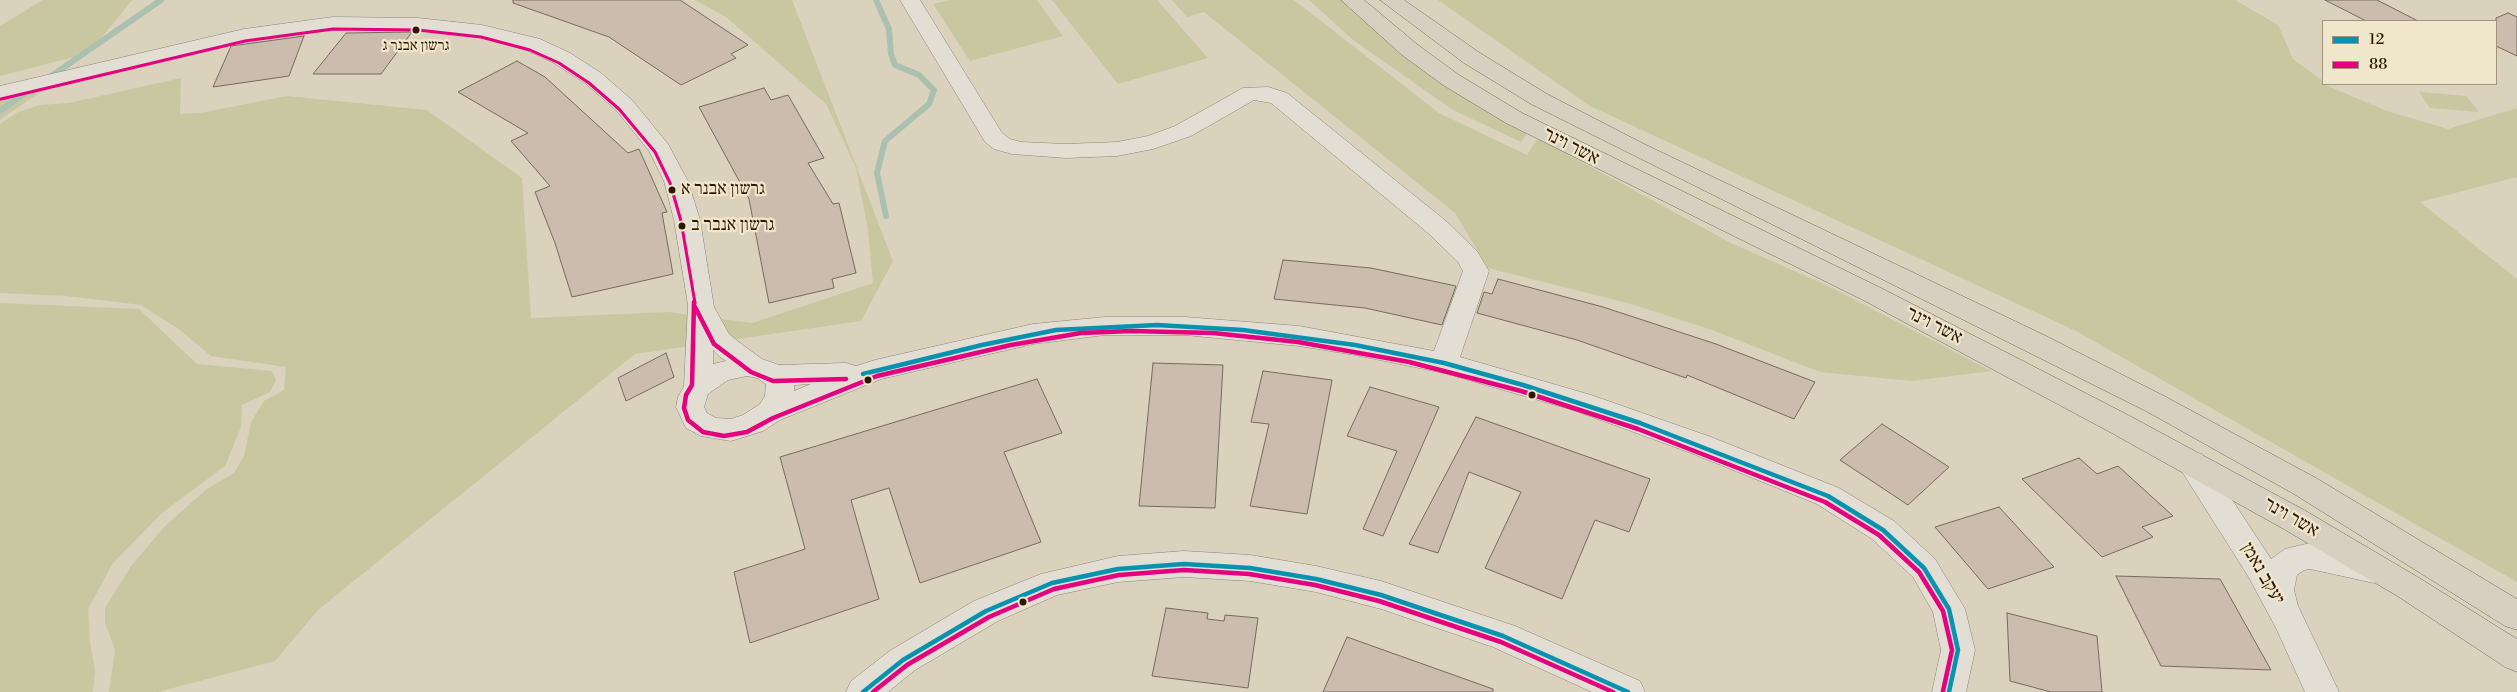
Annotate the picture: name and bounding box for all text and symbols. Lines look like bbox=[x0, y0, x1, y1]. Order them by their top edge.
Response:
legend bbox=[2322, 20, 2497, 85]
marker: גרשון אבנר ג bbox=[411, 25, 421, 35]
text: 12 bbox=[2369, 30, 2384, 49]
place label: גרשון אבנר ג bbox=[382, 37, 450, 55]
text: 88 bbox=[2369, 55, 2387, 74]
street label: אשר וינר bbox=[1539, 123, 1603, 171]
place label: גרשון אבנר א bbox=[681, 179, 765, 201]
marker: גרשון אבנר א bbox=[667, 185, 677, 195]
place label: גרשון אנבר ב bbox=[691, 215, 775, 237]
marker: גרשון אנבר ב bbox=[677, 221, 687, 231]
street label: אשר וינר bbox=[1902, 302, 1966, 350]
unlabelled marker bbox=[863, 375, 873, 385]
unlabelled marker bbox=[1527, 390, 1537, 400]
street label: אשר וינר bbox=[2259, 493, 2323, 543]
street label: יעקב נאמן bbox=[2235, 539, 2289, 609]
unlabelled marker bbox=[1018, 597, 1028, 607]

